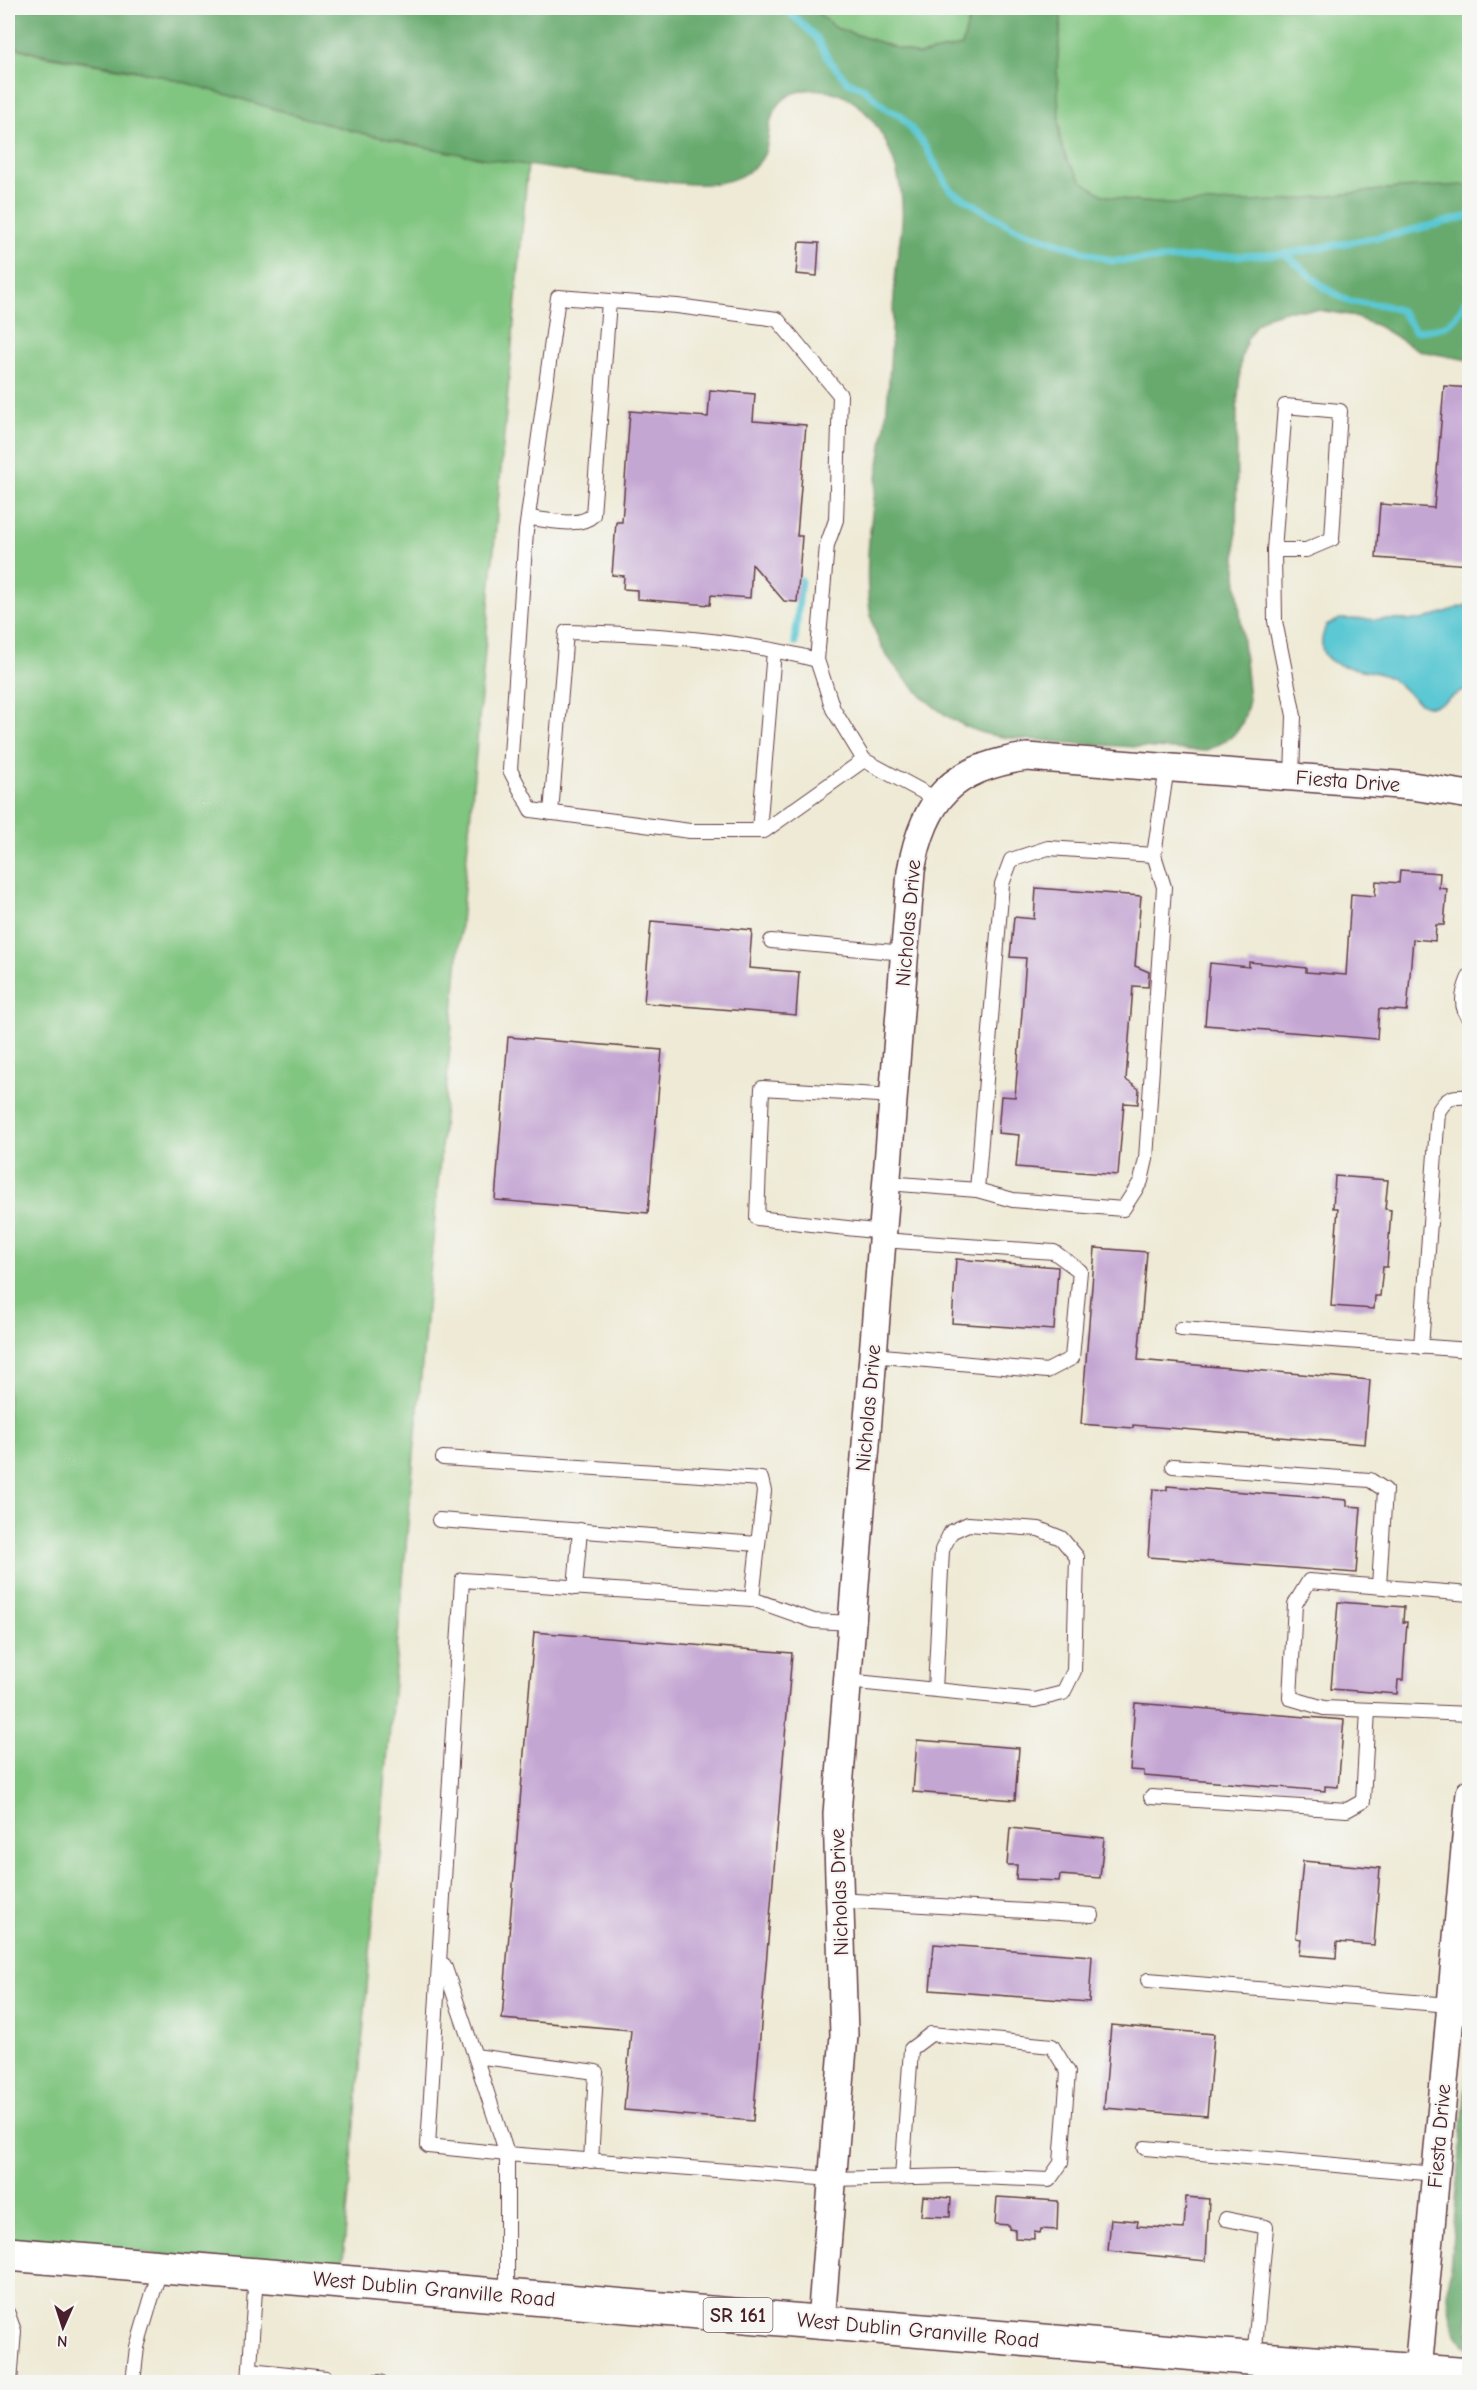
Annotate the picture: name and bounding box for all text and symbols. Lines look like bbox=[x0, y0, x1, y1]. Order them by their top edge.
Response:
street label: Fiesta Drive bbox=[1295, 765, 1401, 797]
street label: Nicholas Drive bbox=[890, 858, 926, 988]
street label: Nicholas Drive bbox=[850, 1343, 886, 1473]
street label: Nicholas Drive bbox=[825, 1828, 853, 1956]
street label: Fiesta Drive bbox=[1422, 2083, 1456, 2189]
street label: West Dublin Granville Road bbox=[312, 2266, 556, 2312]
north arrow bbox=[33, 2297, 93, 2357]
road number: SR 161 bbox=[704, 2298, 772, 2332]
street label: West Dublin Granville Road bbox=[796, 2307, 1040, 2353]
text: N bbox=[57, 2332, 68, 2350]

